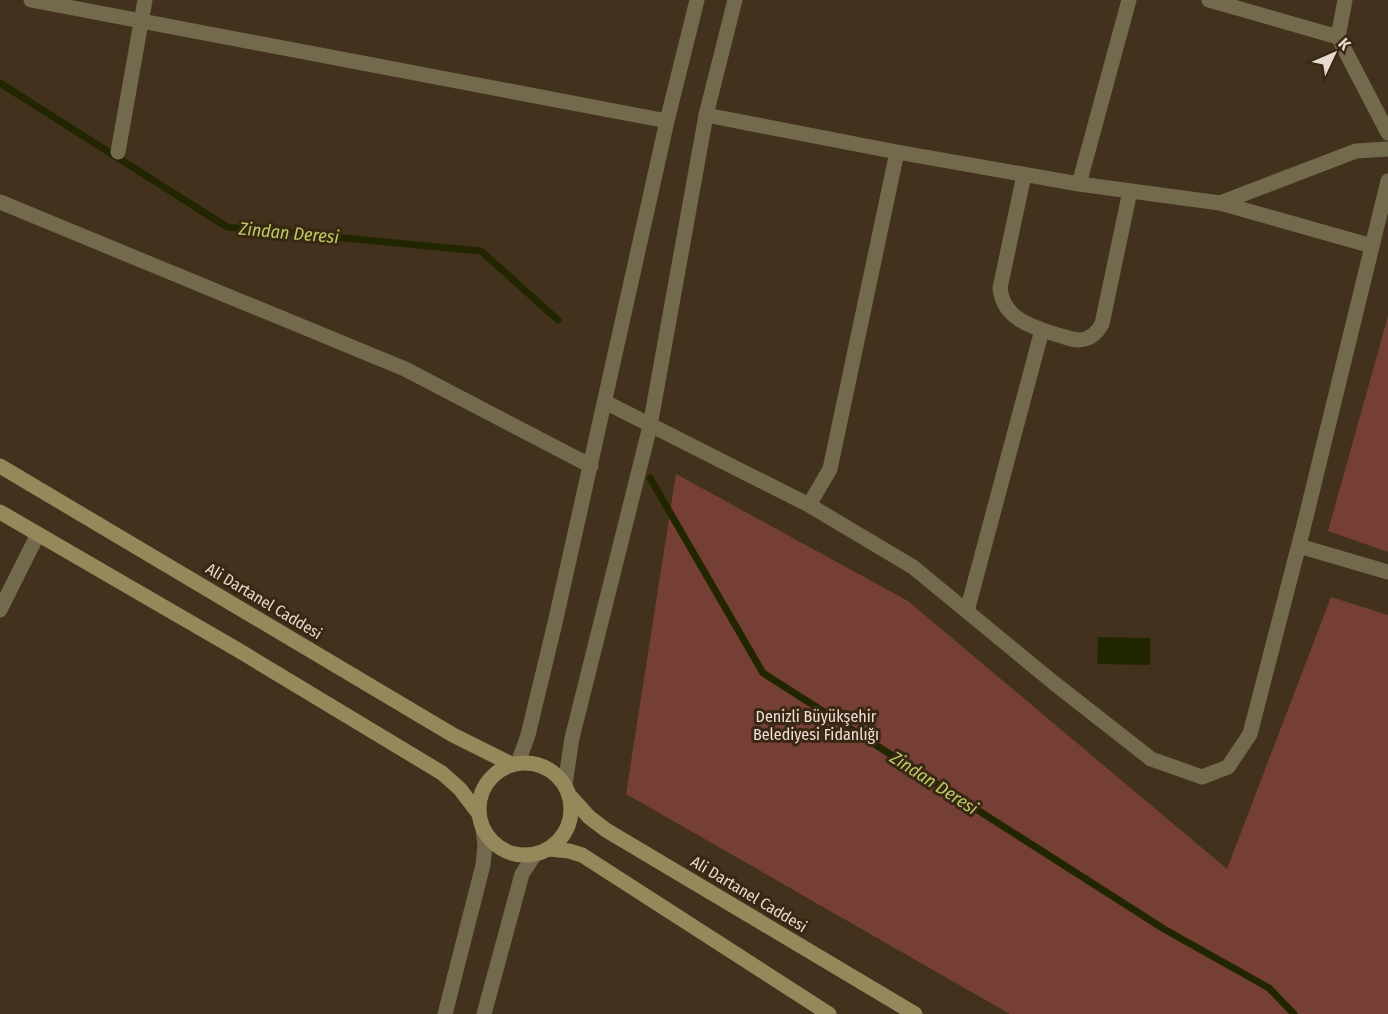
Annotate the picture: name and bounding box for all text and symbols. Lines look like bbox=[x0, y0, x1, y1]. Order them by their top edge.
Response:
north arrow bbox=[1304, 24, 1364, 84]
text: K bbox=[1334, 34, 1355, 54]
water label: Zindan Deresi bbox=[237, 218, 340, 248]
street label: Ali Dartanel Caddesi bbox=[203, 559, 325, 643]
park label: Denizli Büyükşehir Belediyesi Fidanlığı bbox=[753, 707, 879, 744]
water label: Zindan Deresi bbox=[885, 746, 982, 820]
street label: Ali Dartanel Caddesi bbox=[688, 852, 810, 936]

